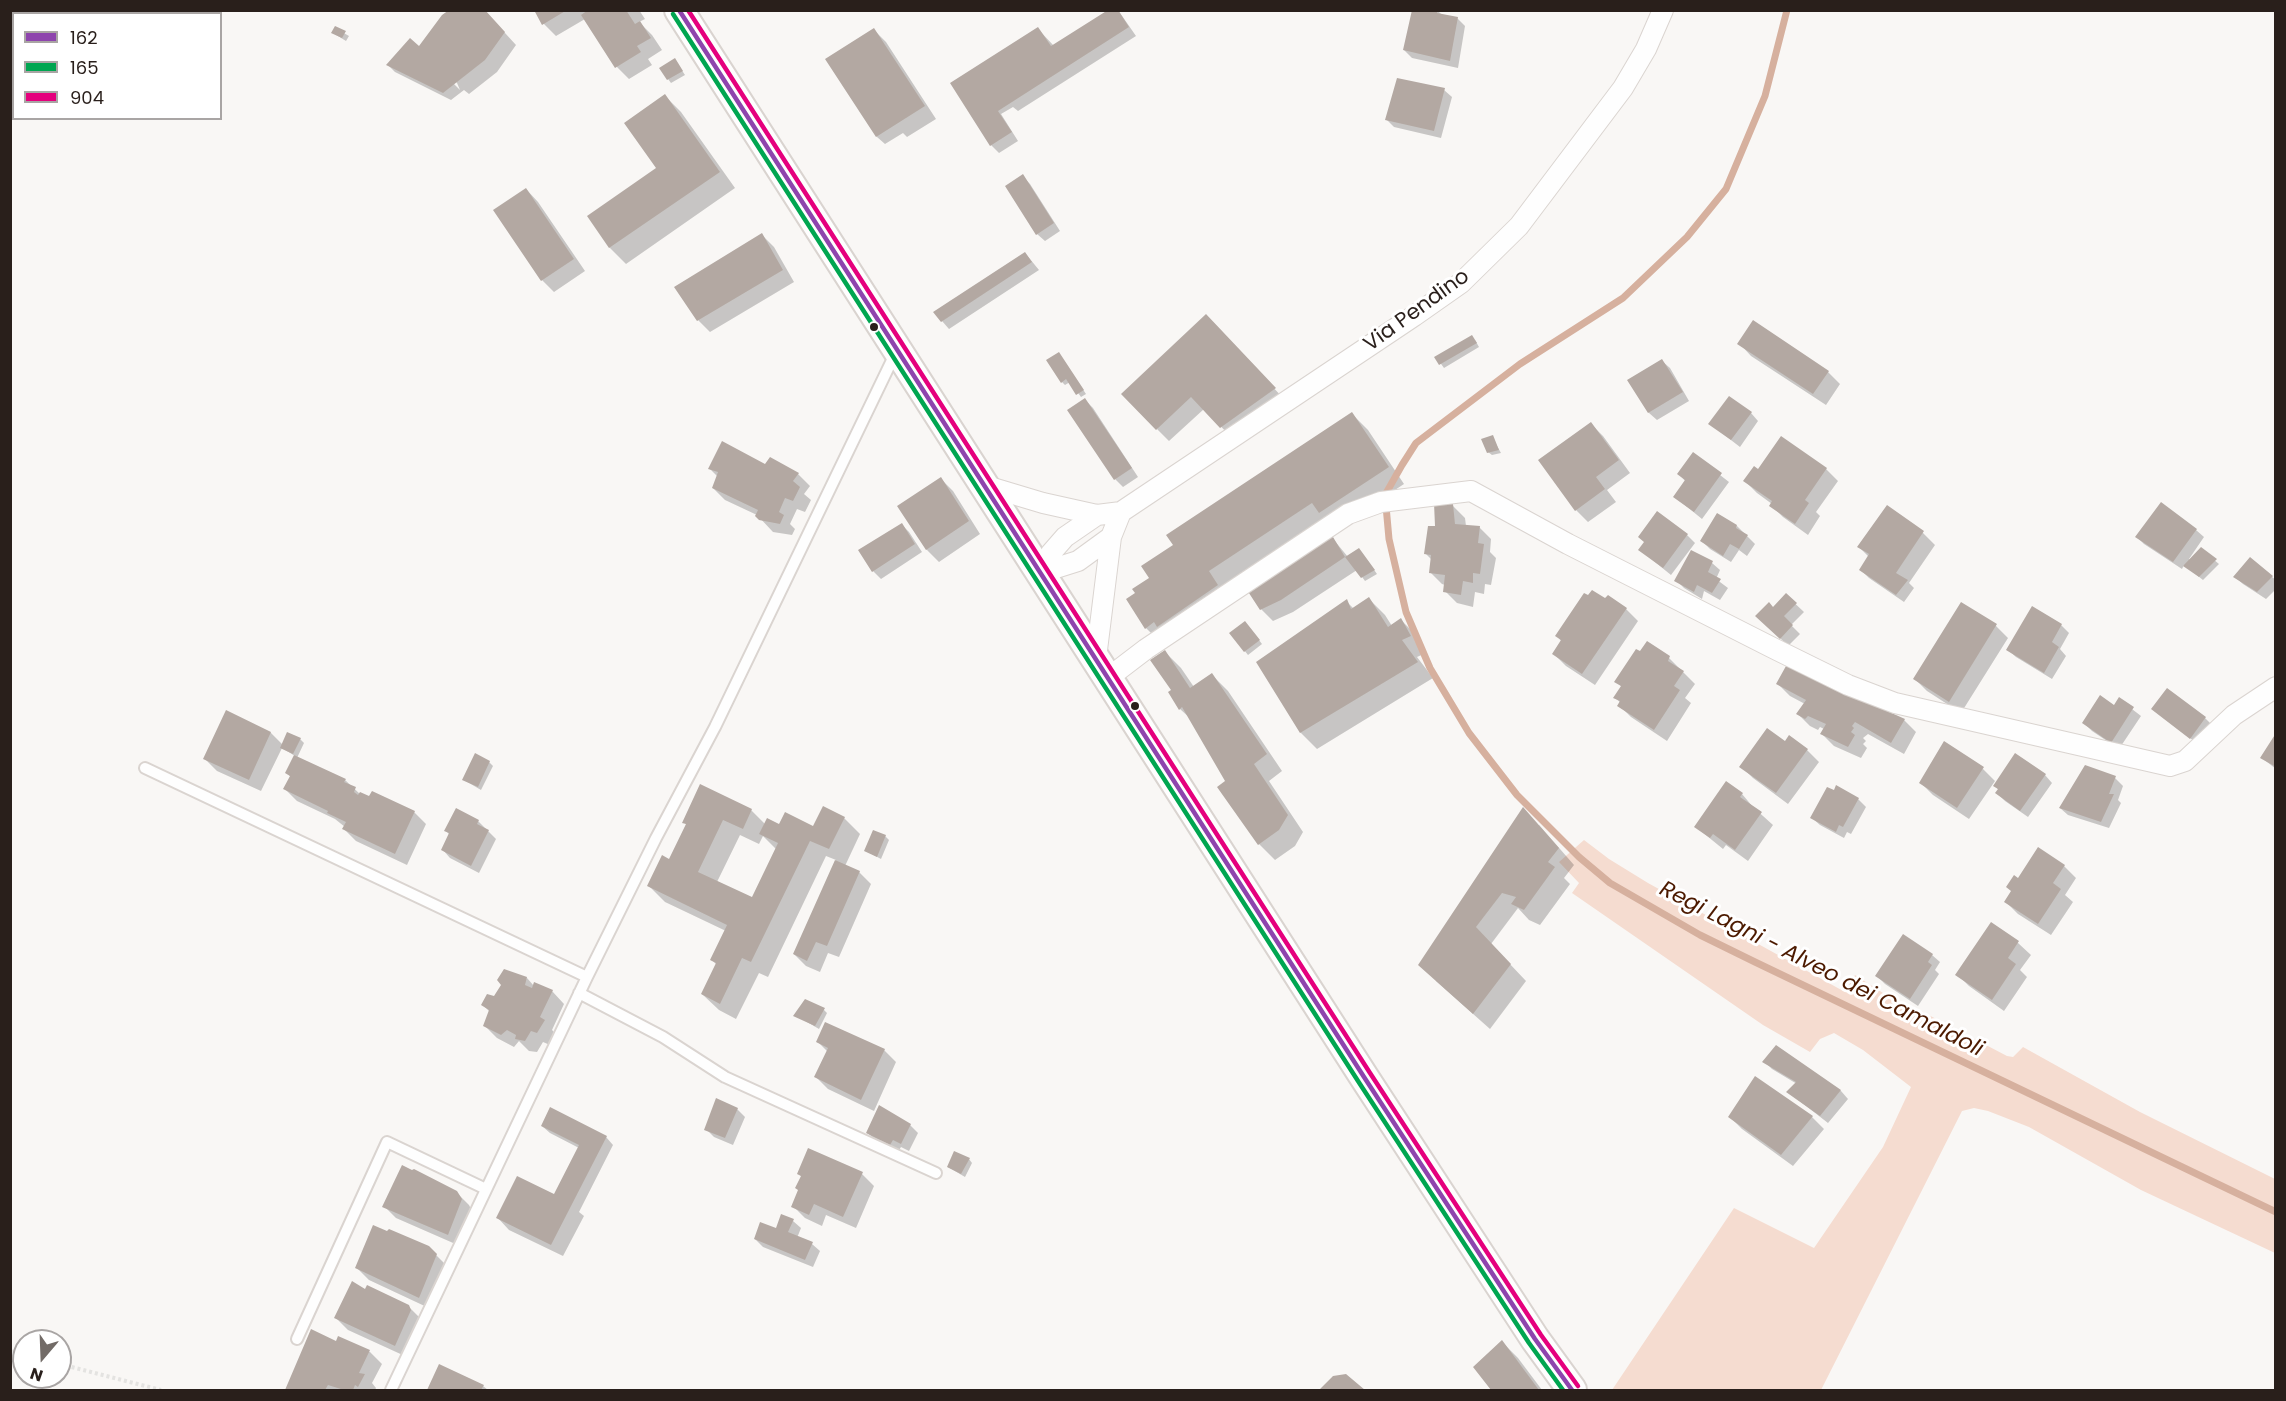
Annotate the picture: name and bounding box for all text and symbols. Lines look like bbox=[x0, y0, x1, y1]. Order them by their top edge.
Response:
legend bbox=[12, 12, 222, 120]
text: 162 bbox=[70, 25, 98, 50]
text: 165 bbox=[70, 55, 99, 80]
text: 904 bbox=[70, 85, 104, 110]
street label: Via Pendino bbox=[1359, 264, 1475, 358]
unlabelled marker bbox=[868, 321, 880, 333]
unlabelled marker bbox=[1129, 700, 1141, 712]
water label: Regi Lagni - Alveo dei Camaldoli bbox=[1655, 877, 1987, 1063]
north arrow bbox=[12, 1329, 72, 1389]
text: N bbox=[27, 1362, 46, 1387]

